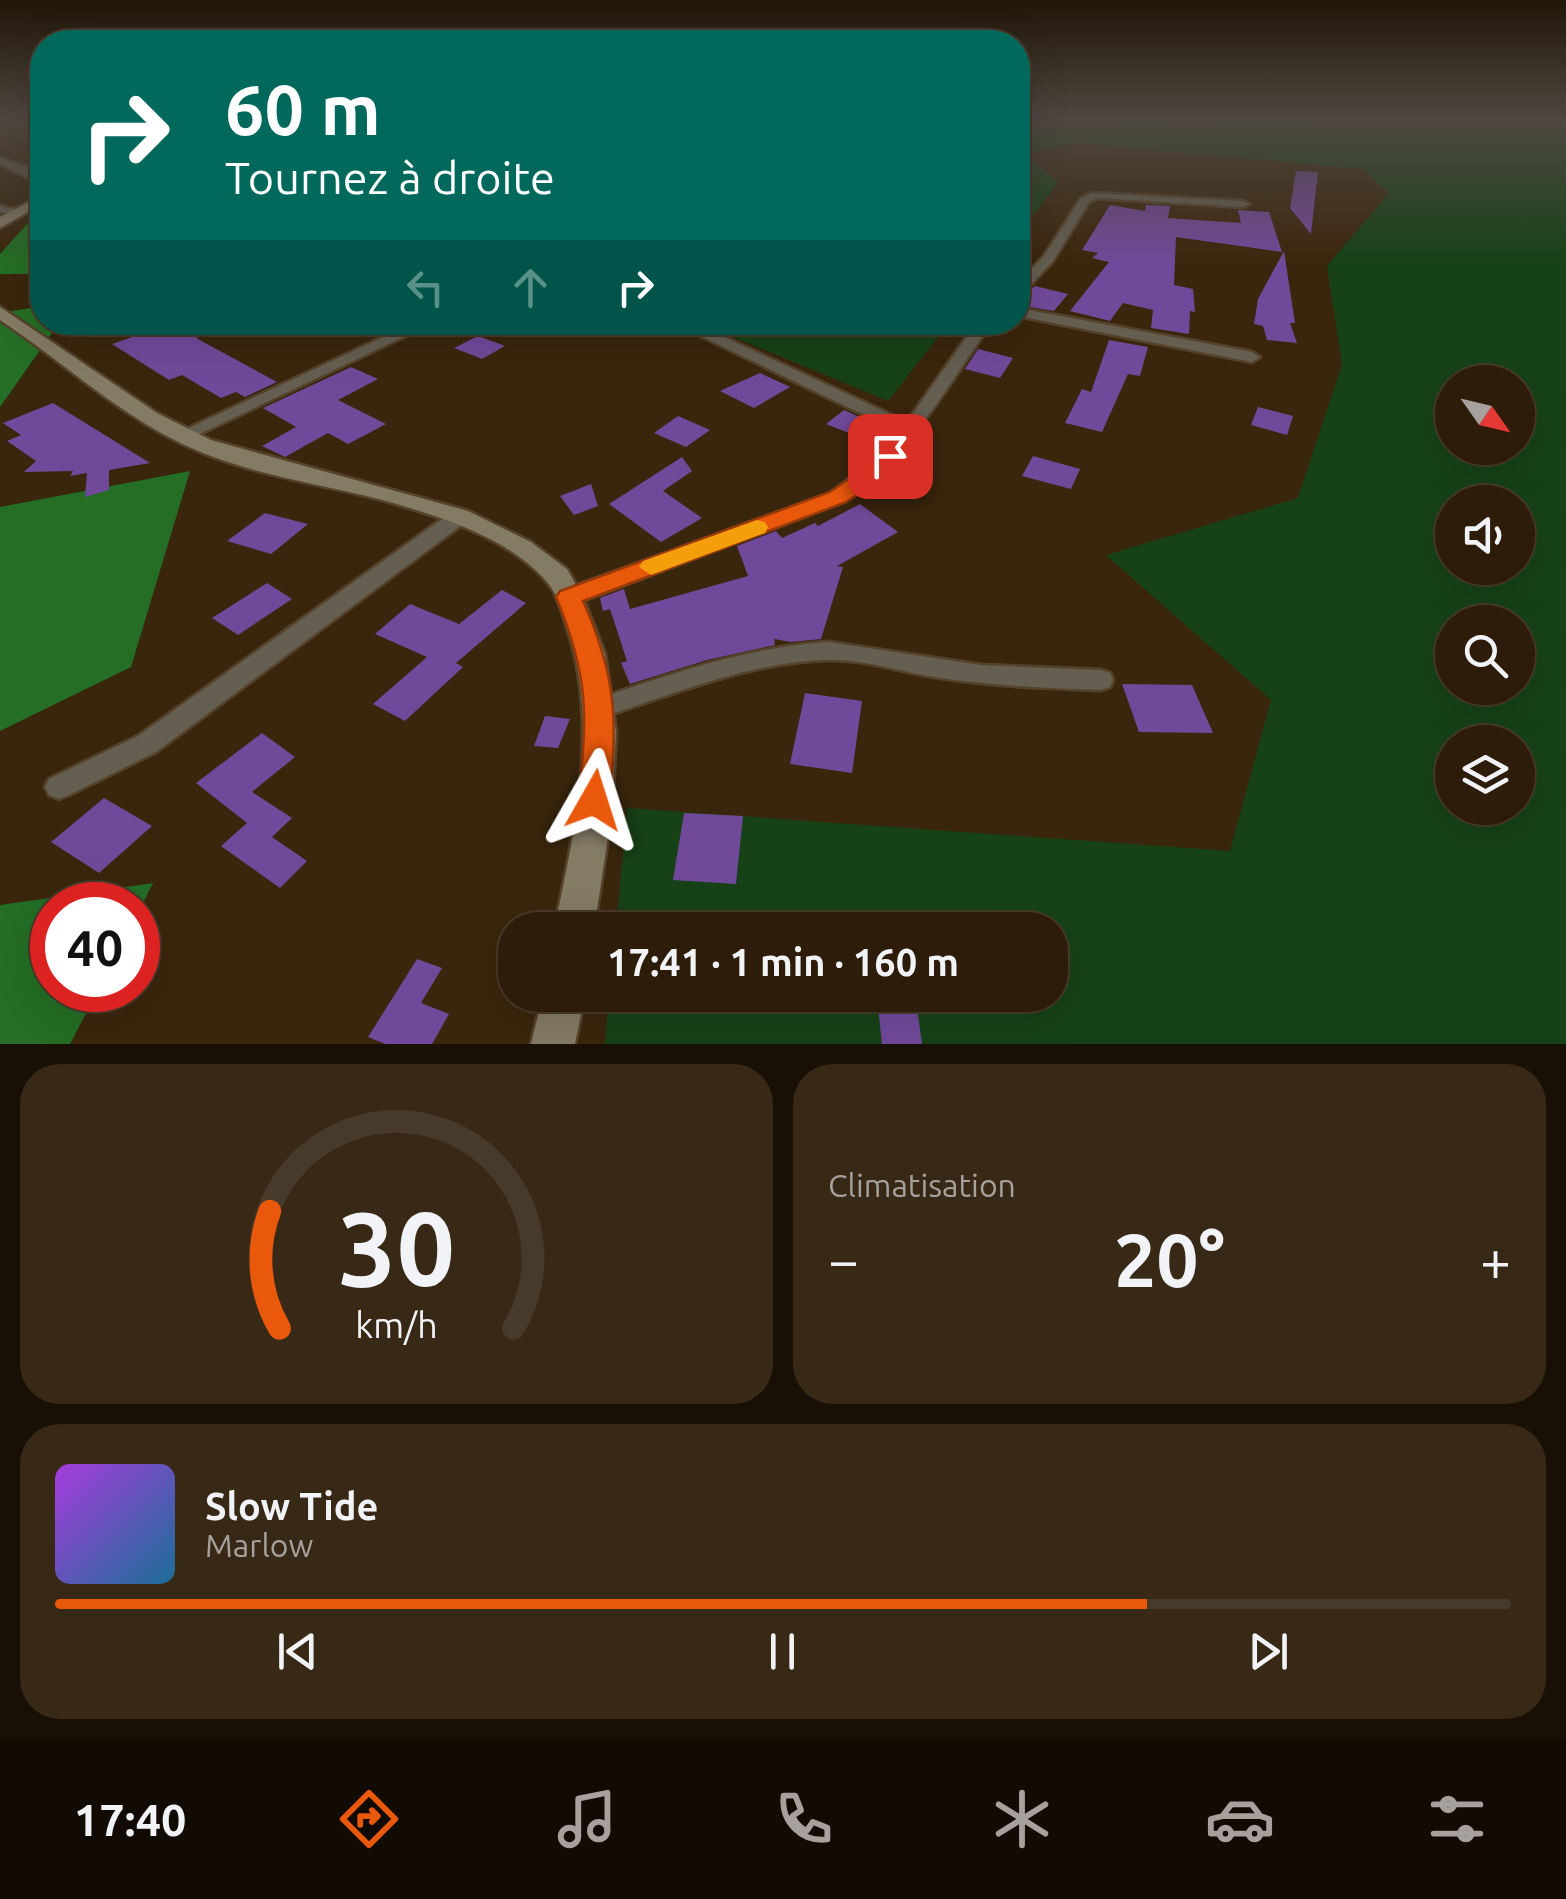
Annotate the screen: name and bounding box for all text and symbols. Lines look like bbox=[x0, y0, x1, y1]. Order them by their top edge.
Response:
icon: right bbox=[60, 70, 190, 200]
text: 60 m bbox=[225, 70, 381, 148]
text: Tournez à droite bbox=[225, 152, 555, 203]
icon: left bbox=[398, 260, 453, 315]
icon: ahead bbox=[503, 260, 558, 315]
icon: right bbox=[608, 260, 663, 315]
north arrow bbox=[1435, 365, 1535, 465]
map controls bbox=[1435, 365, 1535, 825]
pin bbox=[848, 414, 933, 499]
icon: arrive bbox=[863, 429, 918, 484]
button: sound bbox=[1435, 485, 1535, 585]
button: search bbox=[1435, 605, 1535, 705]
button: layers bbox=[1435, 725, 1535, 825]
position arrow bbox=[542, 748, 646, 852]
speed limit sign: 40 bbox=[30, 882, 160, 1012]
text: 17:41 · 1 min · 160 m bbox=[607, 941, 959, 983]
text: Climatisation bbox=[828, 1167, 1016, 1203]
text: 30 bbox=[338, 1189, 455, 1306]
text: 20° bbox=[1114, 1217, 1225, 1301]
text: − bbox=[828, 1229, 859, 1290]
text: + bbox=[1480, 1229, 1511, 1290]
text: km/h bbox=[355, 1305, 438, 1345]
text: Slow Tide bbox=[205, 1485, 378, 1527]
text: Marlow bbox=[205, 1527, 313, 1563]
icon: previous bbox=[270, 1624, 325, 1679]
icon: pause bbox=[755, 1624, 810, 1679]
icon: next bbox=[1241, 1624, 1296, 1679]
icon: directions bbox=[334, 1784, 404, 1854]
icon: music bbox=[552, 1784, 622, 1854]
icon: phone bbox=[769, 1784, 839, 1854]
icon: climate bbox=[987, 1784, 1057, 1854]
icon: car bbox=[1205, 1784, 1275, 1854]
icon: filters bbox=[1422, 1784, 1492, 1854]
text: 17:40 bbox=[74, 1794, 186, 1845]

